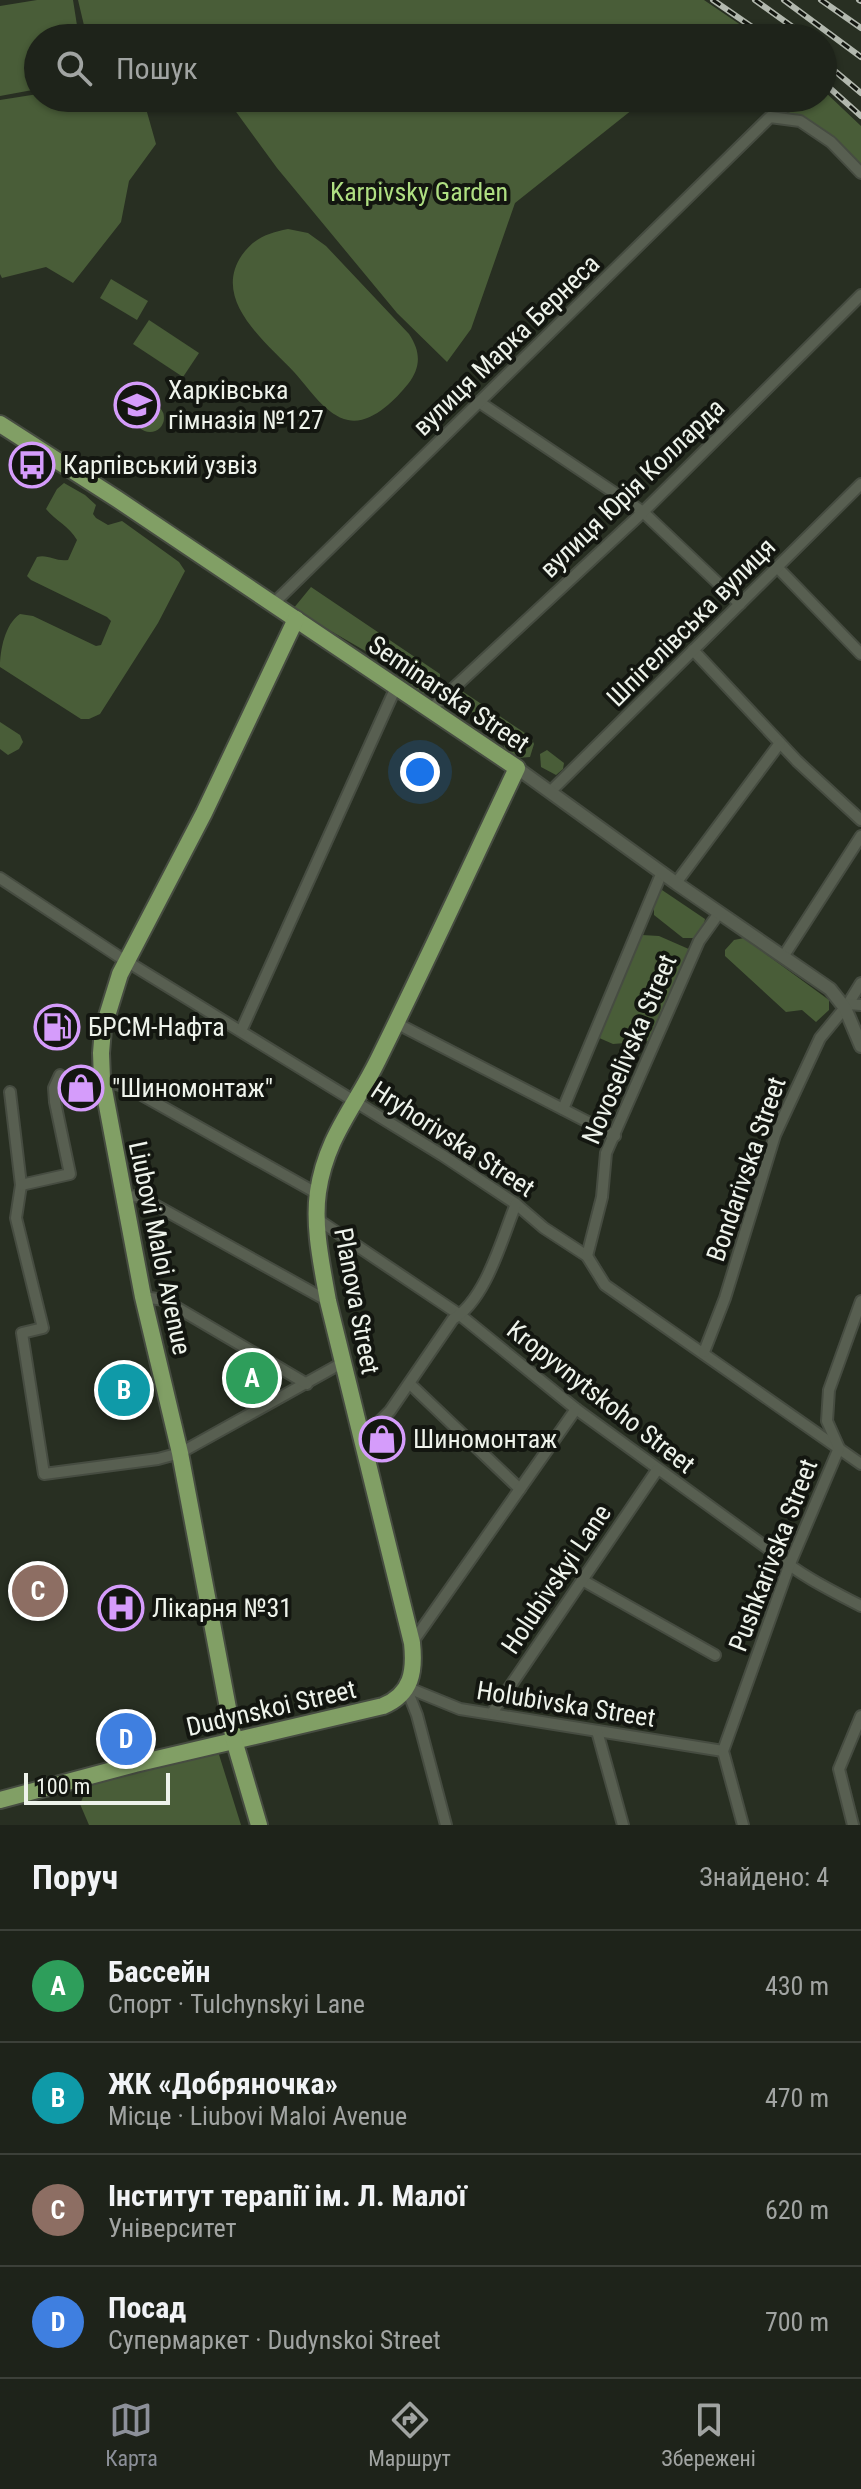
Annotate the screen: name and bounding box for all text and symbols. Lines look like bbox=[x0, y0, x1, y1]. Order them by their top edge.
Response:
search box bbox=[24, 24, 837, 112]
icon: search bbox=[52, 46, 96, 90]
text: Пошук bbox=[116, 51, 198, 86]
park label: Karpivsky Garden bbox=[330, 177, 508, 207]
street label: вулиця Марка Бернеса bbox=[407, 248, 605, 442]
place label: Харківська гімназія №127 bbox=[168, 375, 324, 435]
school or university icon: Харківська гімназія №127 bbox=[113, 381, 161, 429]
street label: вулиця Юрія Колларда bbox=[534, 392, 730, 584]
bus stop icon: Карпівський узвіз bbox=[8, 441, 56, 489]
place label: Карпівський узвіз bbox=[63, 450, 258, 480]
street label: Шпігелівська вулиця bbox=[601, 532, 781, 712]
street label: Seminarska Street bbox=[363, 629, 535, 759]
your location bbox=[400, 752, 440, 792]
street label: Novoselivska Street bbox=[576, 950, 682, 1148]
fuel station icon: БРСМ-Нафта bbox=[33, 1003, 81, 1051]
place label: БРСМ-Нафта bbox=[88, 1012, 225, 1042]
shop icon: "Шиномонтаж" bbox=[57, 1064, 105, 1112]
place label: "Шиномонтаж" bbox=[112, 1073, 273, 1103]
street label: Bondarivska Street bbox=[700, 1073, 792, 1265]
street label: Hryhorivska Street bbox=[366, 1075, 540, 1203]
street label: Liubovi Maloi Avenue bbox=[123, 1138, 197, 1358]
street label: Planova Street bbox=[328, 1225, 386, 1377]
street label: Kropyvnytskoho Street bbox=[501, 1314, 701, 1480]
pin: A bbox=[226, 1348, 278, 1408]
pin: B bbox=[98, 1360, 150, 1420]
shop icon: Шиномонтаж bbox=[358, 1415, 406, 1463]
place label: Шиномонтаж bbox=[413, 1424, 557, 1454]
street label: Pushkarivska Street bbox=[723, 1455, 823, 1655]
street label: Holubivskyi Lane bbox=[495, 1499, 617, 1659]
pin: C bbox=[12, 1561, 64, 1621]
hospital icon: Лікарня №31 bbox=[97, 1584, 145, 1632]
place label: Лікарня №31 bbox=[152, 1593, 292, 1623]
street label: Dudynskoi Street bbox=[183, 1674, 359, 1742]
street label: Holubivska Street bbox=[474, 1675, 658, 1733]
pin: D bbox=[100, 1709, 152, 1769]
scale bar bbox=[24, 1769, 170, 1805]
text: 100 m bbox=[36, 1774, 90, 1799]
text: Поруч bbox=[32, 1857, 118, 1897]
text: Знайдено: 4 bbox=[699, 1862, 829, 1892]
text: Бассейн bbox=[108, 1954, 210, 1989]
text: A bbox=[50, 1971, 66, 2001]
text: 430 m bbox=[765, 1971, 829, 2001]
text: Спорт · Tulchynskyi Lane bbox=[108, 1989, 365, 2019]
text: ЖК «Добряночка» bbox=[108, 2066, 338, 2101]
text: B bbox=[51, 2083, 65, 2113]
text: 470 m bbox=[765, 2083, 829, 2113]
text: Місце · Liubovi Maloi Avenue bbox=[108, 2101, 407, 2131]
text: Інститут терапії ім. Л. Малої bbox=[108, 2178, 466, 2213]
text: C bbox=[51, 2195, 65, 2225]
text: 620 m bbox=[765, 2195, 829, 2225]
text: Університет bbox=[108, 2213, 237, 2243]
text: Посад bbox=[108, 2290, 186, 2325]
text: D bbox=[51, 2307, 65, 2337]
text: 700 m bbox=[765, 2307, 829, 2337]
text: Супермаркет · Dudynskoi Street bbox=[108, 2325, 441, 2355]
tab: Карта bbox=[105, 2398, 158, 2471]
tab: Маршрут bbox=[368, 2398, 451, 2471]
tab: Збережені bbox=[661, 2398, 756, 2471]

